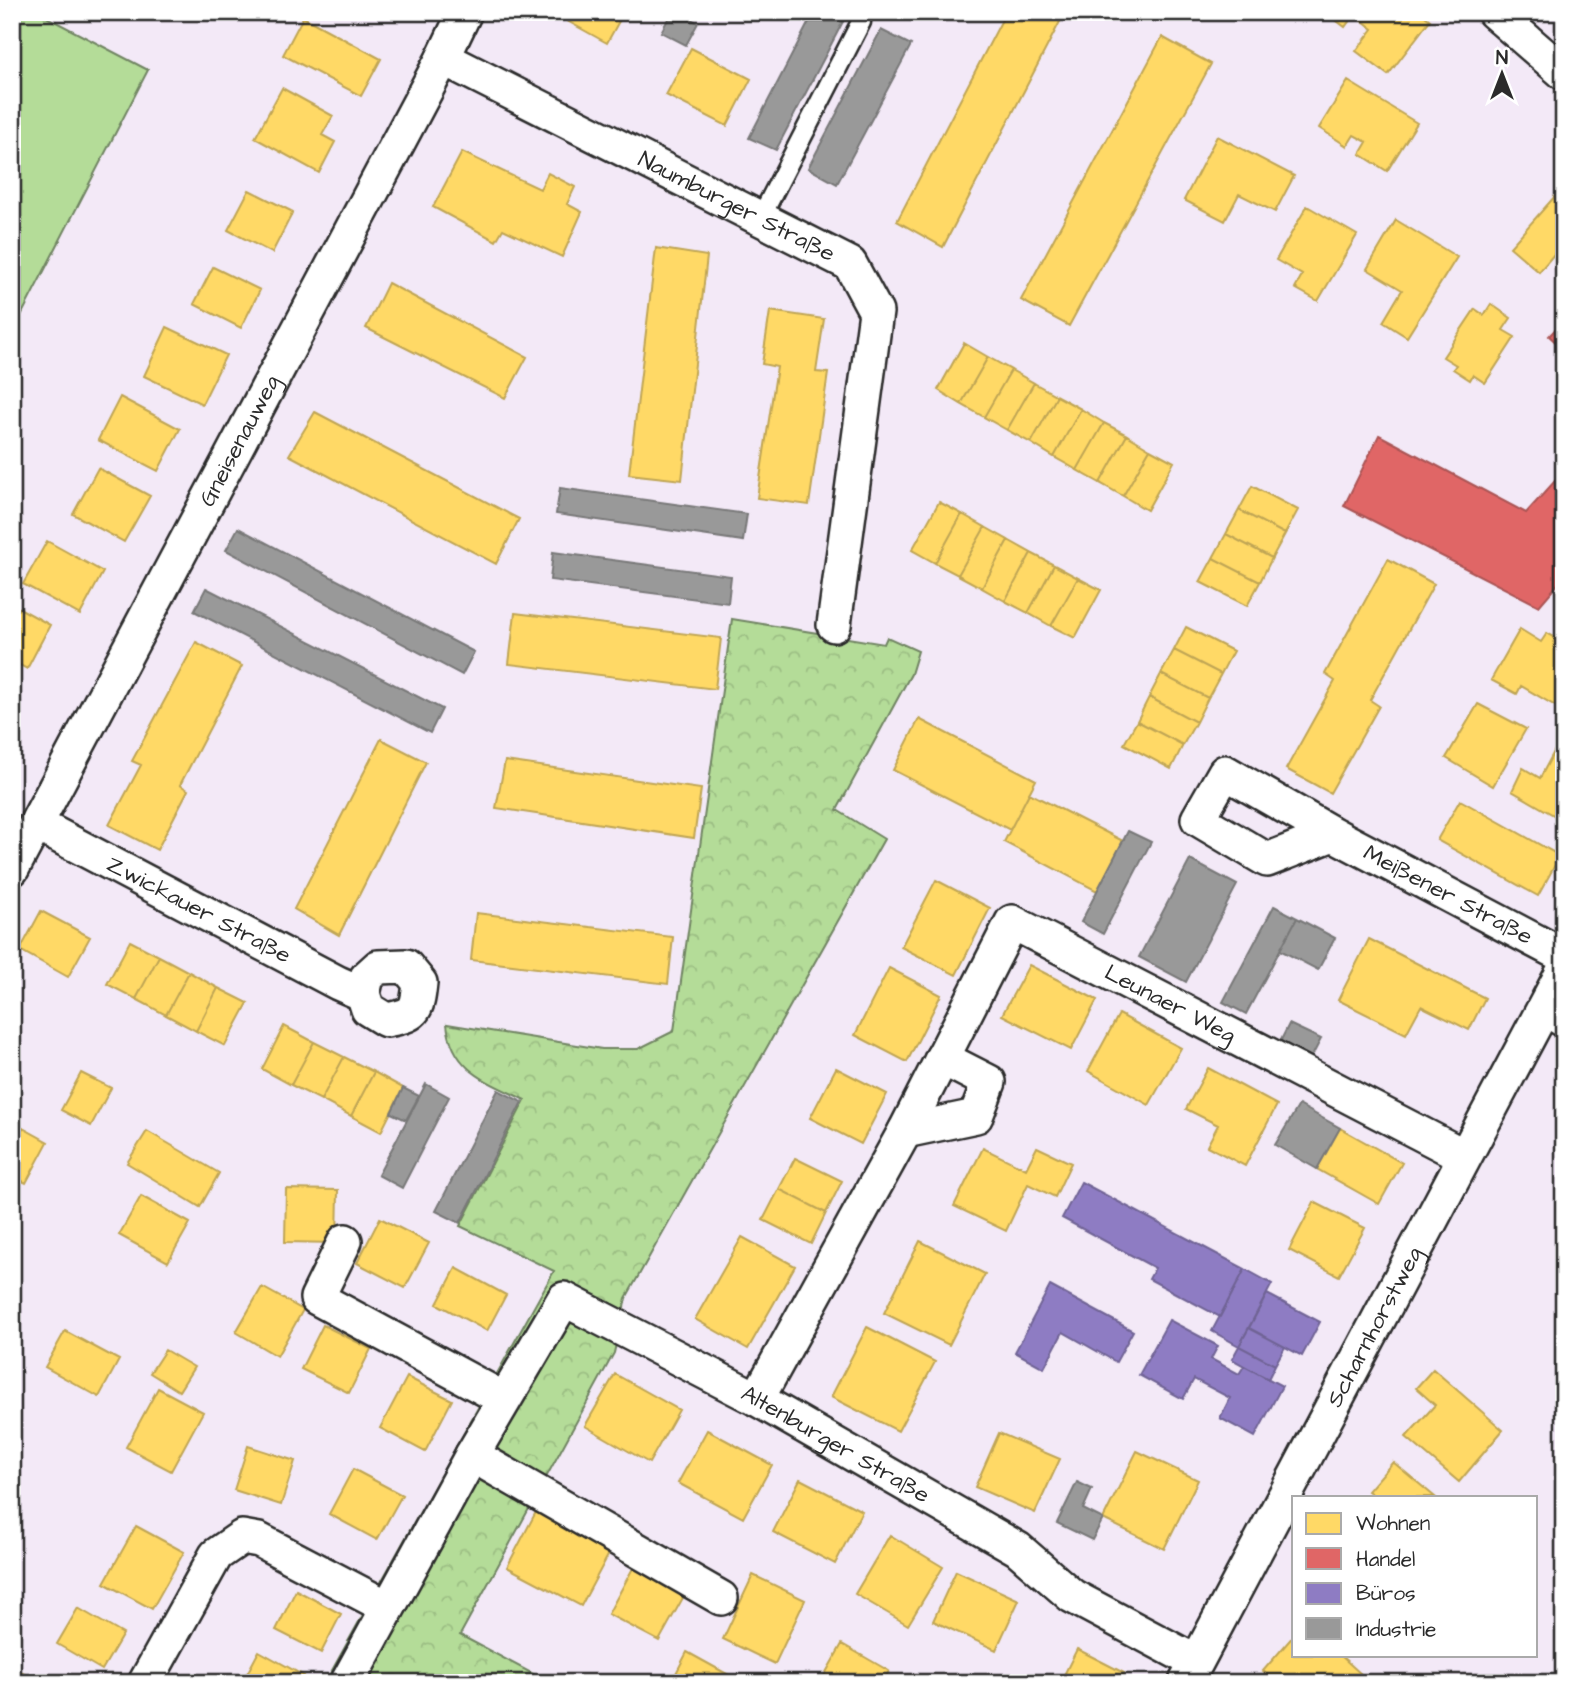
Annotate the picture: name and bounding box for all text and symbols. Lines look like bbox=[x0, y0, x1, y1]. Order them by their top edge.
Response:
north arrow bbox=[1468, 38, 1538, 108]
text: N bbox=[1496, 45, 1508, 72]
street label: Naumburger Straße bbox=[633, 143, 840, 270]
street label: Gneisenauweg bbox=[191, 369, 289, 512]
street label: Meißener Straße bbox=[1358, 837, 1538, 953]
street label: Zwickauer Straße bbox=[101, 848, 296, 971]
street label: Leunaer Weg bbox=[1099, 957, 1241, 1052]
street label: Scharnhorstweg bbox=[1319, 1241, 1431, 1413]
street label: Altenburger Straße bbox=[736, 1378, 936, 1511]
legend bbox=[1292, 1496, 1538, 1656]
text: Wohnen bbox=[1356, 1509, 1430, 1538]
text: Handel bbox=[1356, 1545, 1415, 1574]
text: Büros bbox=[1356, 1579, 1416, 1608]
text: Industrie bbox=[1356, 1615, 1436, 1644]

